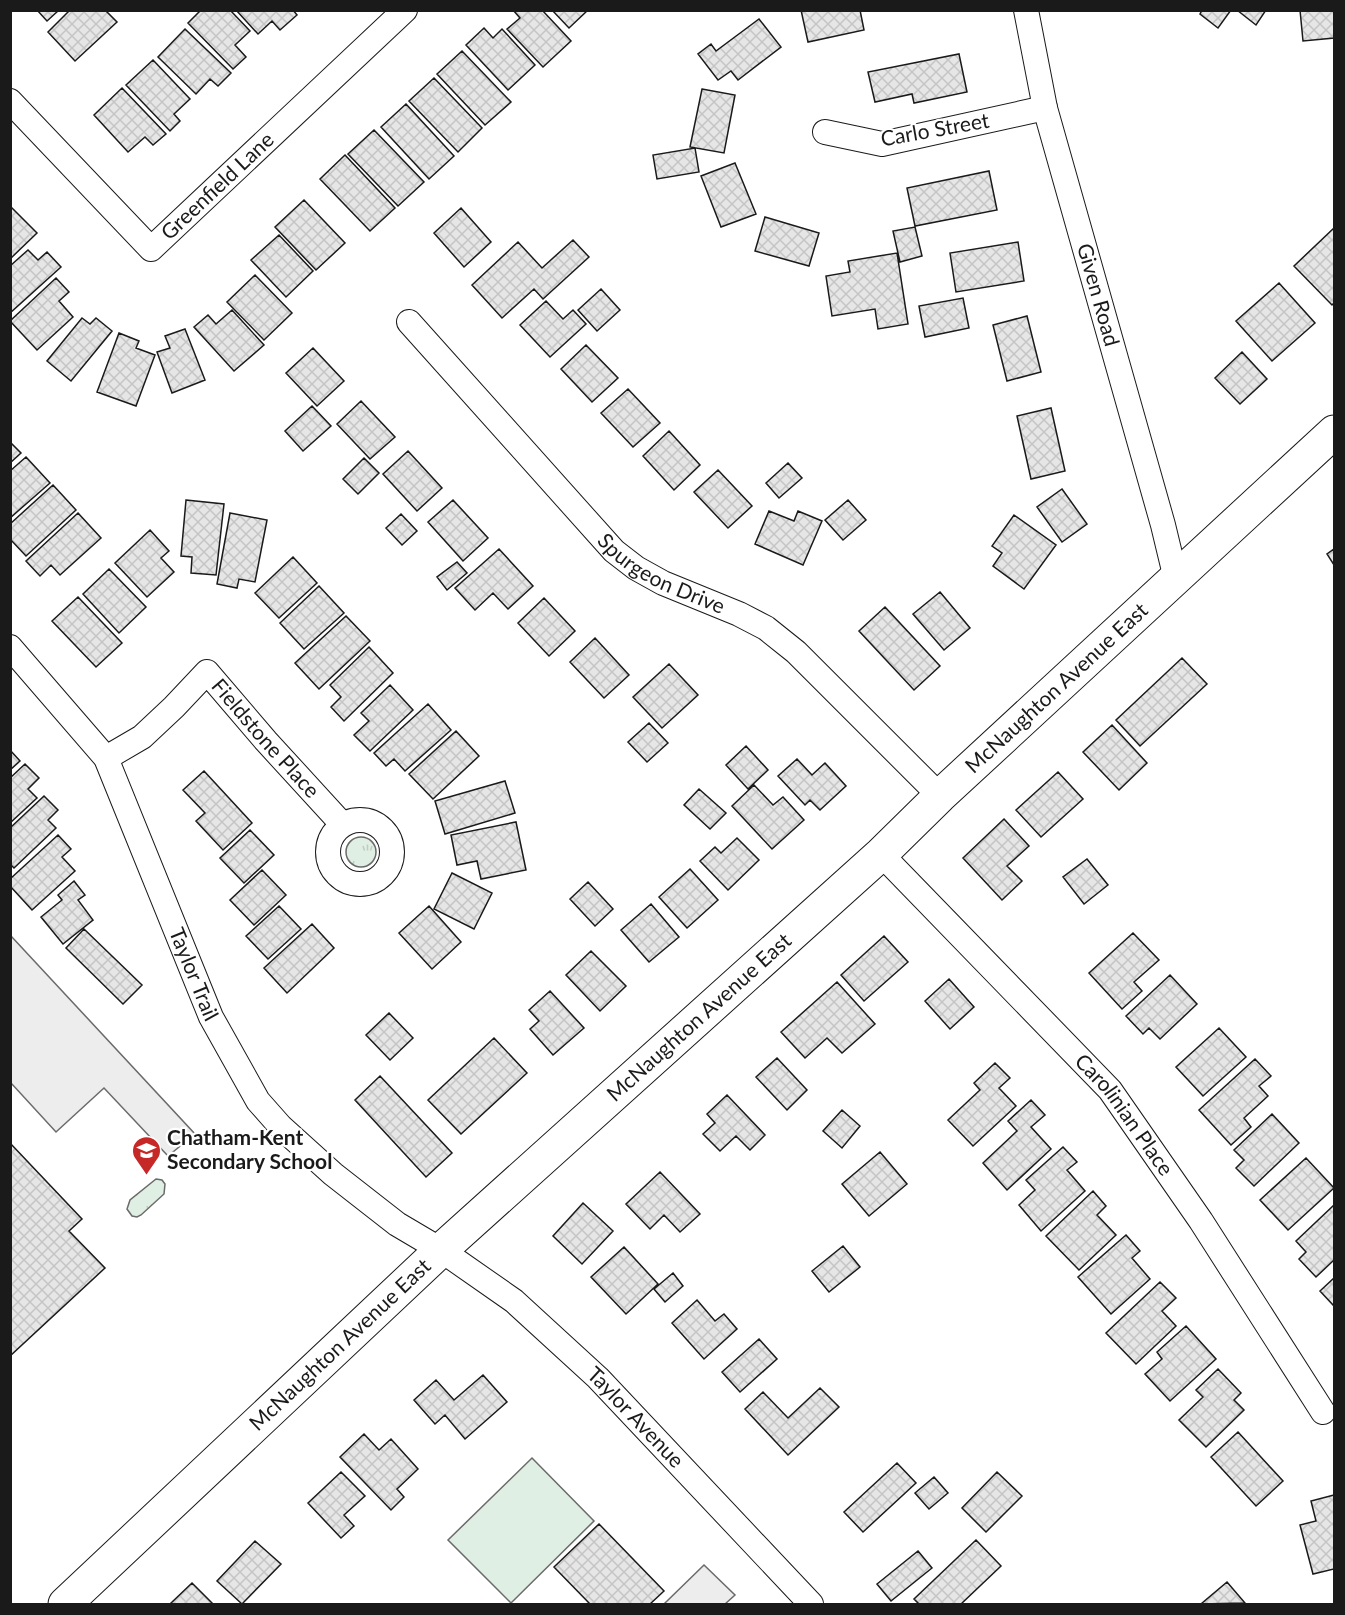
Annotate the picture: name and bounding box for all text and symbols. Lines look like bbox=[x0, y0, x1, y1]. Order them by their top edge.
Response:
street label: Carlo Street bbox=[879, 107, 991, 150]
street label: Greenfield Lane bbox=[155, 126, 278, 244]
street label: Given Road bbox=[1073, 240, 1126, 349]
street label: Spurgeon Drive bbox=[593, 528, 729, 618]
street label: McNaughton Avenue East bbox=[959, 596, 1152, 777]
street label: Fieldstone Place bbox=[207, 673, 325, 802]
street label: Taylor Trail bbox=[165, 924, 225, 1025]
street label: McNaughton Avenue East bbox=[601, 927, 796, 1106]
street label: Carolinian Place bbox=[1071, 1048, 1179, 1180]
place label: Chatham-Kent Secondary School bbox=[167, 1124, 332, 1173]
school or university icon: Chatham-Kent Secondary School bbox=[130, 1134, 162, 1176]
street label: McNaughton Avenue East bbox=[243, 1252, 435, 1435]
street label: Taylor Avenue bbox=[583, 1361, 690, 1472]

